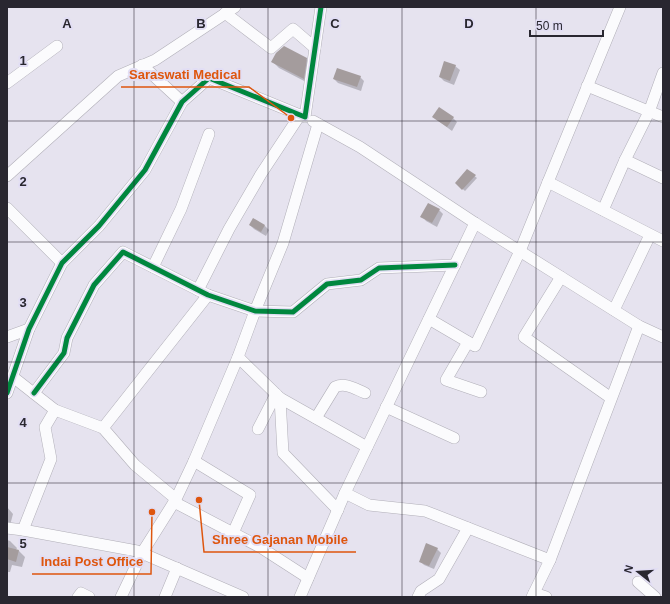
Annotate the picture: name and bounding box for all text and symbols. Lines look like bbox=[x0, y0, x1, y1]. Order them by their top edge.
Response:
scale bar bbox=[530, 12, 603, 38]
text: A bbox=[62, 16, 72, 31]
text: B bbox=[196, 16, 206, 31]
text: C bbox=[330, 16, 340, 31]
text: D bbox=[464, 16, 474, 31]
text: 50 m bbox=[536, 19, 563, 33]
text: 1 bbox=[19, 53, 27, 68]
callout: Saraswati Medical bbox=[121, 62, 249, 87]
text: Saraswati Medical bbox=[129, 67, 241, 82]
text: 2 bbox=[19, 174, 27, 189]
text: 3 bbox=[19, 295, 27, 310]
text: 4 bbox=[19, 415, 27, 430]
callout: Shree Gajanan Mobile bbox=[204, 527, 356, 552]
text: Shree Gajanan Mobile bbox=[212, 532, 348, 547]
text: 5 bbox=[19, 536, 27, 551]
callout: Indai Post Office bbox=[32, 549, 151, 574]
north arrow bbox=[618, 552, 658, 592]
text: Indai Post Office bbox=[41, 554, 143, 569]
text: N bbox=[622, 563, 635, 575]

